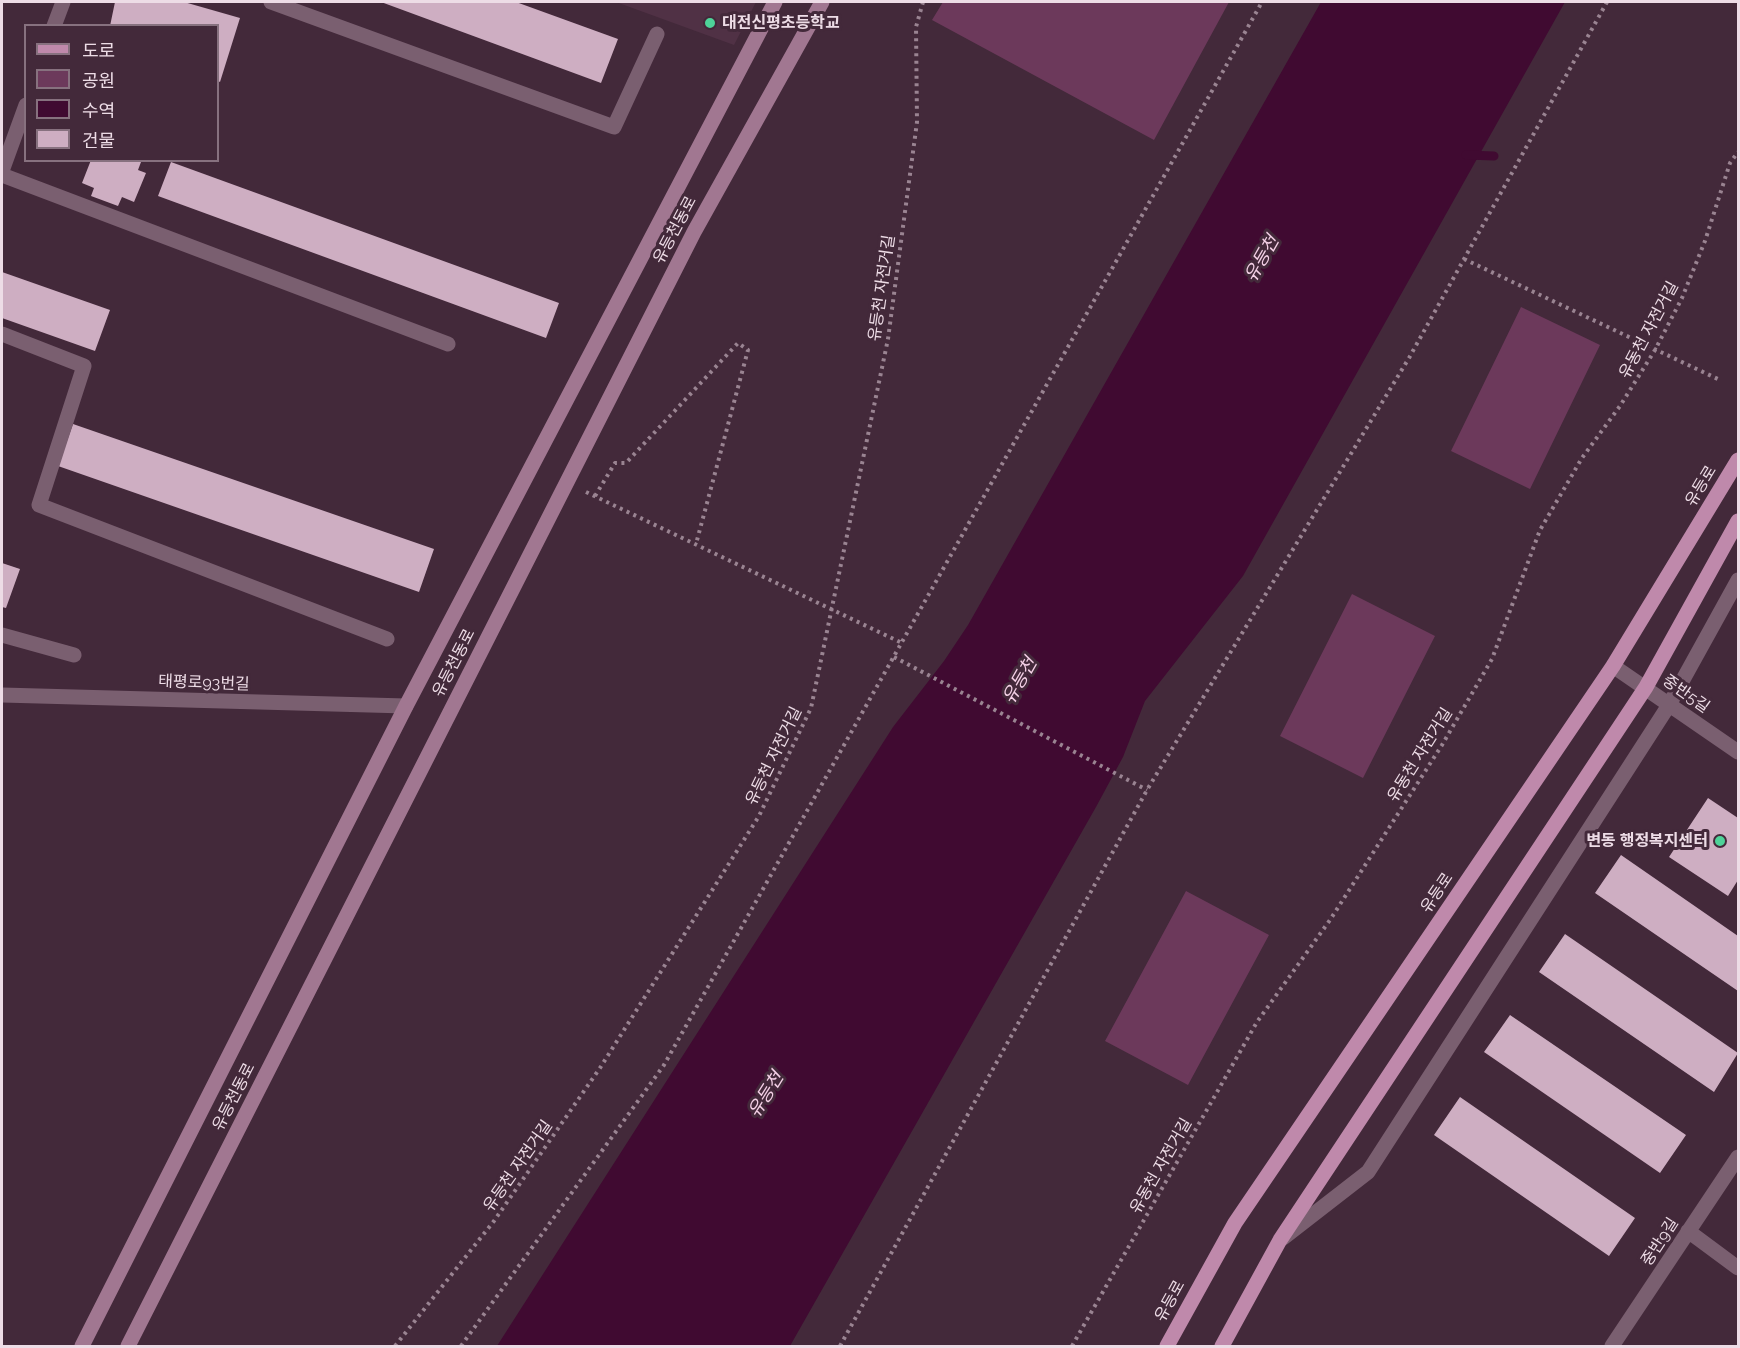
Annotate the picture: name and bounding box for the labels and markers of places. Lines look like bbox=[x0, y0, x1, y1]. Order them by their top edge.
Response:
place label: 대전신평초등학교 bbox=[722, 13, 840, 33]
marker: 대전신평초등학교 bbox=[703, 16, 717, 30]
place label: 변동 행정복지센터 bbox=[1586, 831, 1708, 851]
marker: 변동 행정복지센터 bbox=[1713, 834, 1727, 848]

